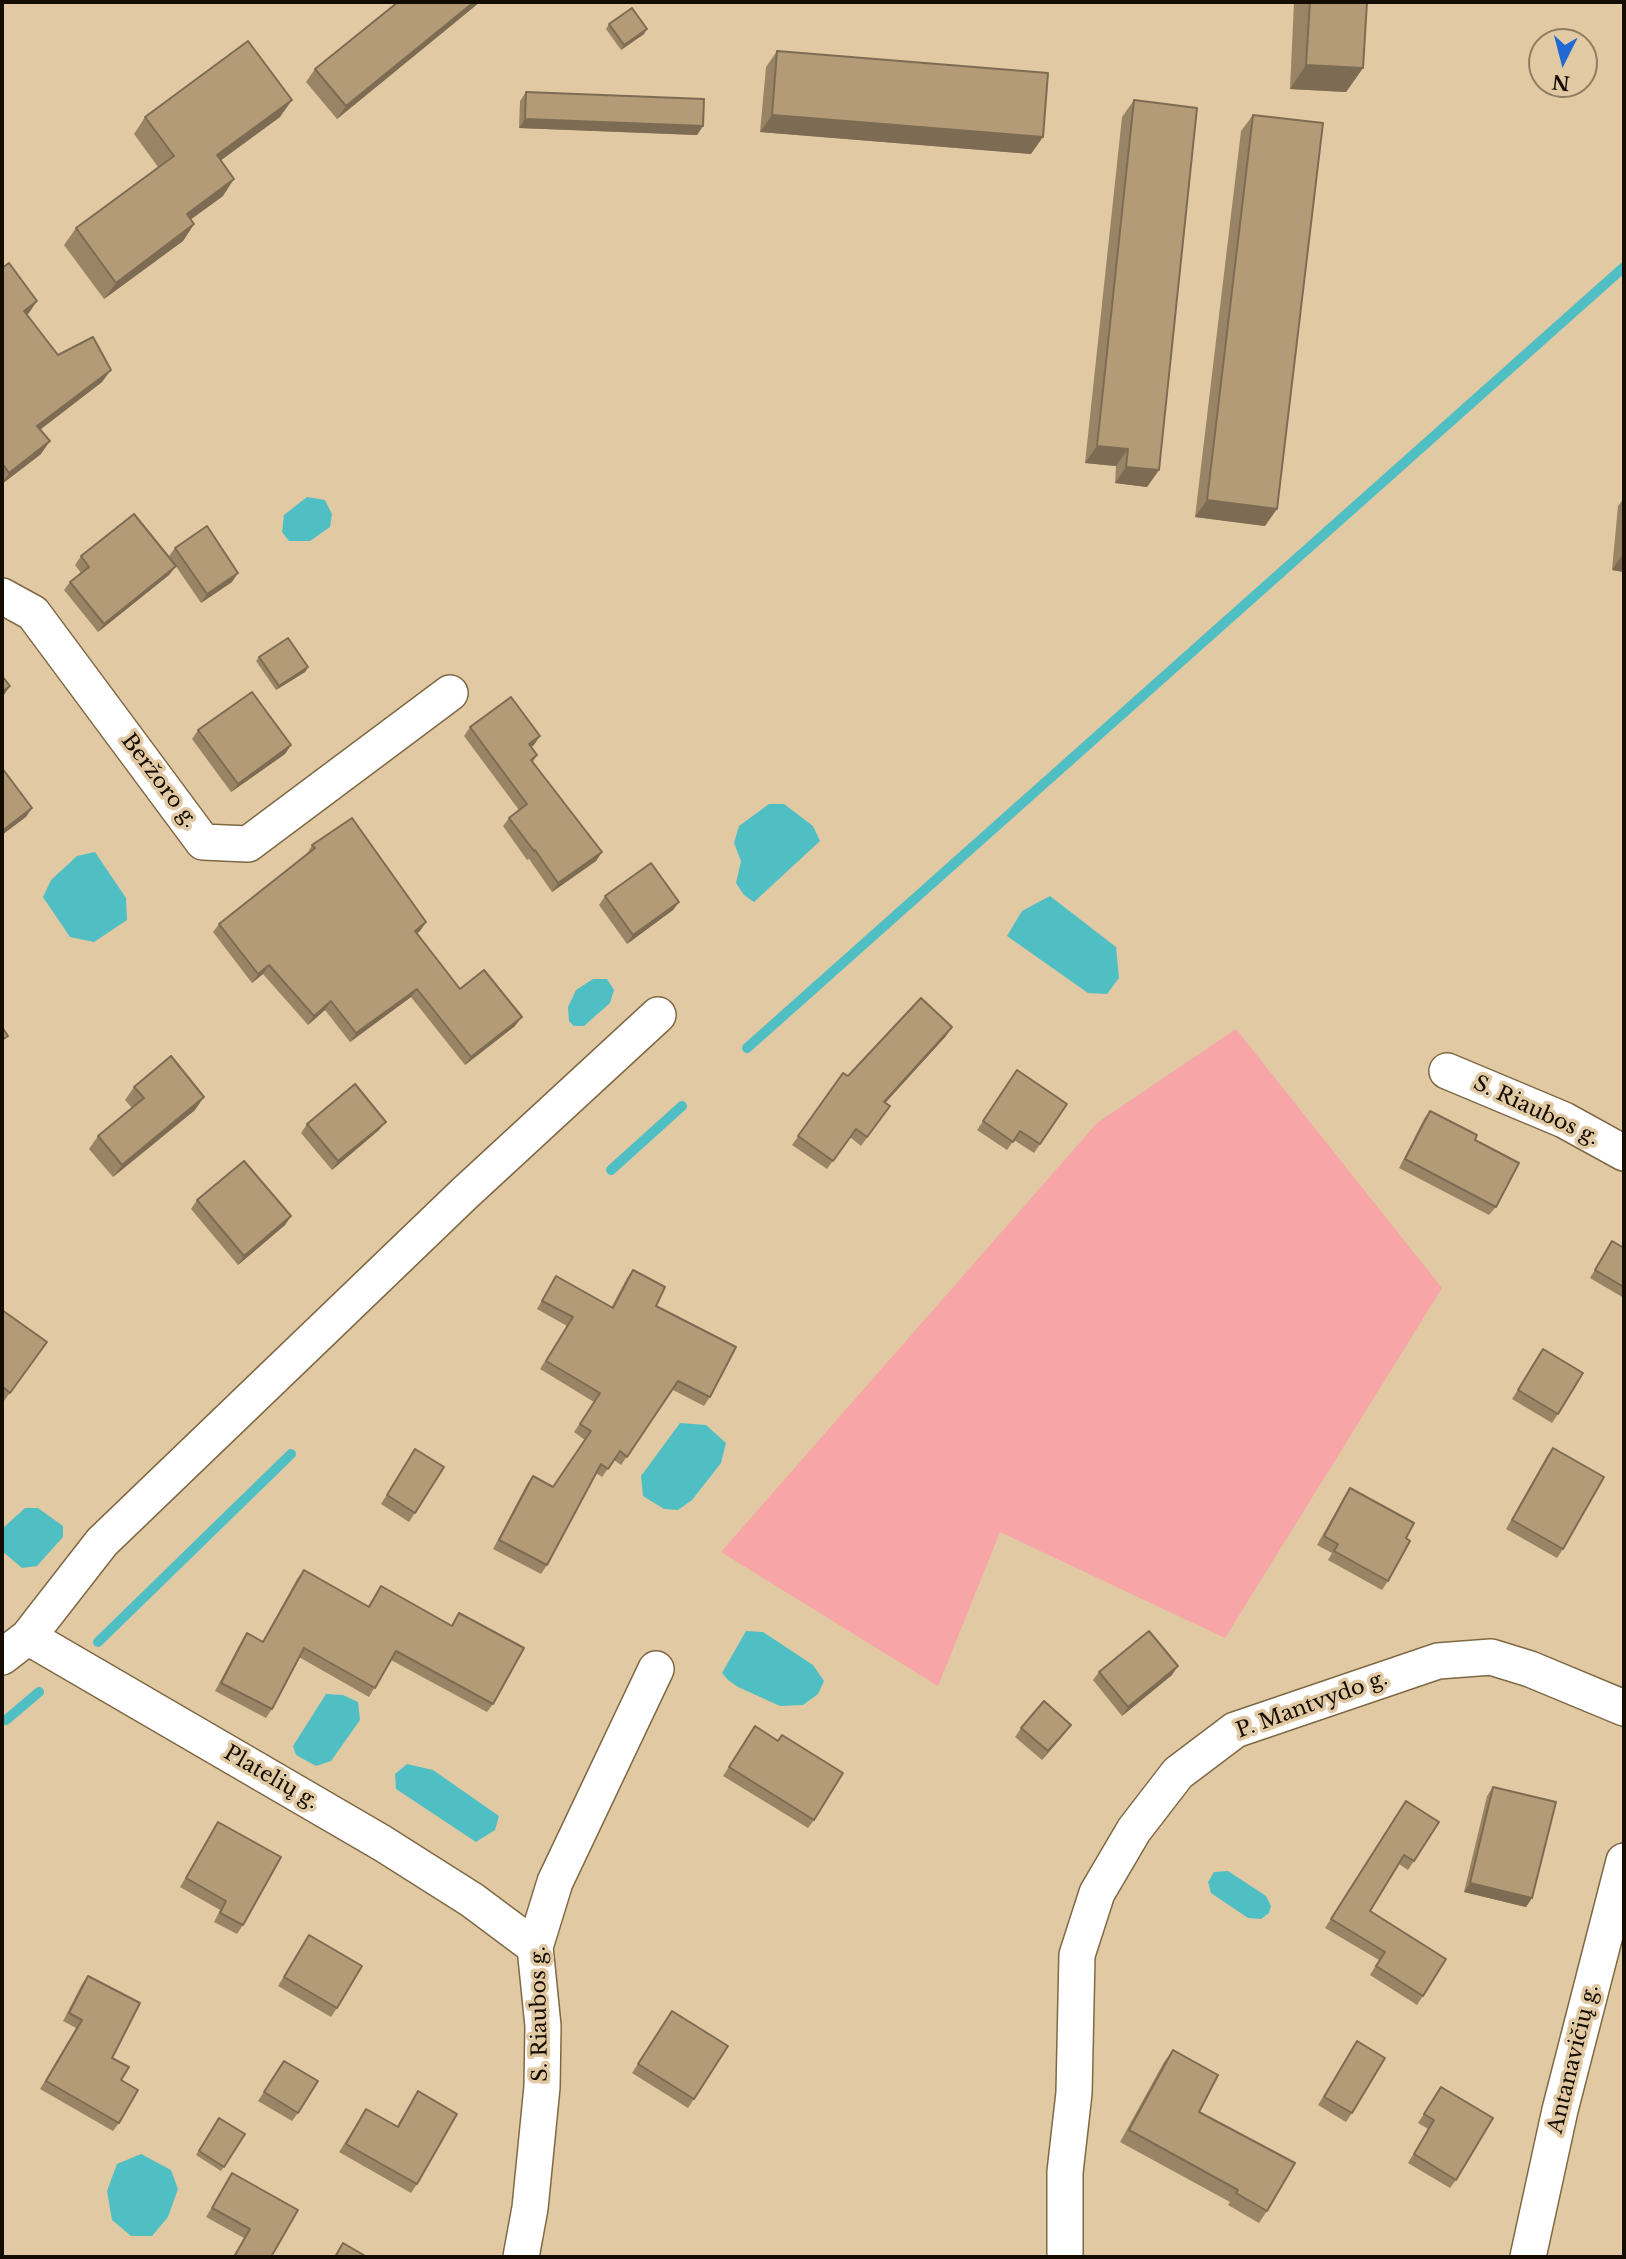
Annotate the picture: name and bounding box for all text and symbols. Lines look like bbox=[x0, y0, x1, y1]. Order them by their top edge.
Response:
north arrow bbox=[1528, 28, 1598, 98]
text: N bbox=[1551, 70, 1571, 95]
street label: Beržoro g. bbox=[115, 729, 203, 833]
street label: S. Riaubos g. bbox=[1469, 1071, 1603, 1151]
street label: P. Mantvydo g. bbox=[1233, 1666, 1391, 1744]
street label: Platelių g. bbox=[219, 1741, 323, 1815]
street label: S. Riaubos g. bbox=[526, 1946, 554, 2082]
street label: Antanavičių g. bbox=[1543, 1982, 1605, 2136]

